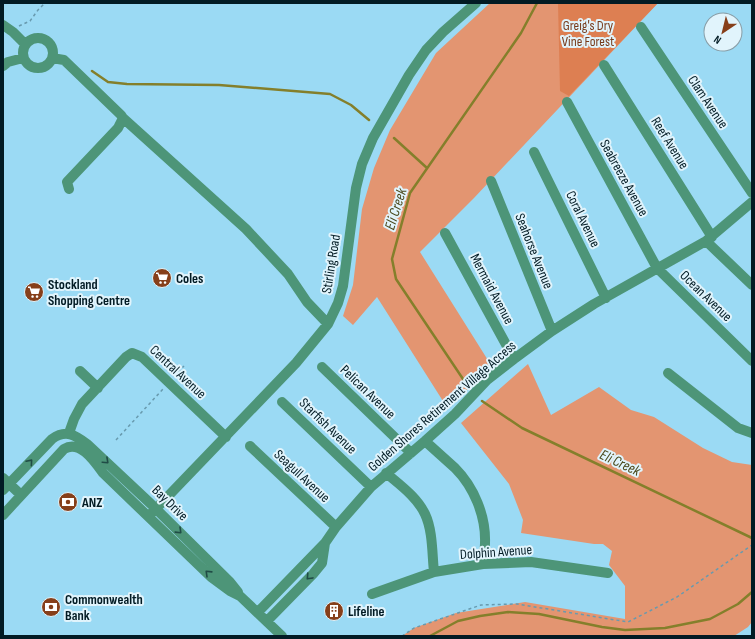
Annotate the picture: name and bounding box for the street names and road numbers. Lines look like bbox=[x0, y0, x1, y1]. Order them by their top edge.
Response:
street label: Clam Avenue bbox=[684, 72, 732, 132]
street label: Reef Avenue bbox=[647, 114, 693, 172]
street label: Seabreeze Avenue bbox=[596, 137, 652, 219]
street label: Coral Avenue bbox=[562, 188, 604, 250]
street label: Seahorse Avenue bbox=[511, 211, 557, 291]
street label: Stirling Road bbox=[318, 233, 344, 295]
street label: Mermaid Avenue bbox=[466, 251, 518, 327]
street label: Ocean Avenue bbox=[676, 267, 736, 325]
street label: Golden Shores Retirement Village Access bbox=[364, 337, 520, 475]
street label: Central Avenue bbox=[146, 342, 210, 402]
street label: Pelican Avenue bbox=[337, 361, 399, 423]
street label: Starfish Avenue bbox=[296, 394, 360, 458]
street label: Seagull Avenue bbox=[271, 446, 333, 506]
street label: Bay Drive bbox=[148, 482, 192, 524]
street label: Dolphin Avenue bbox=[459, 541, 533, 563]

